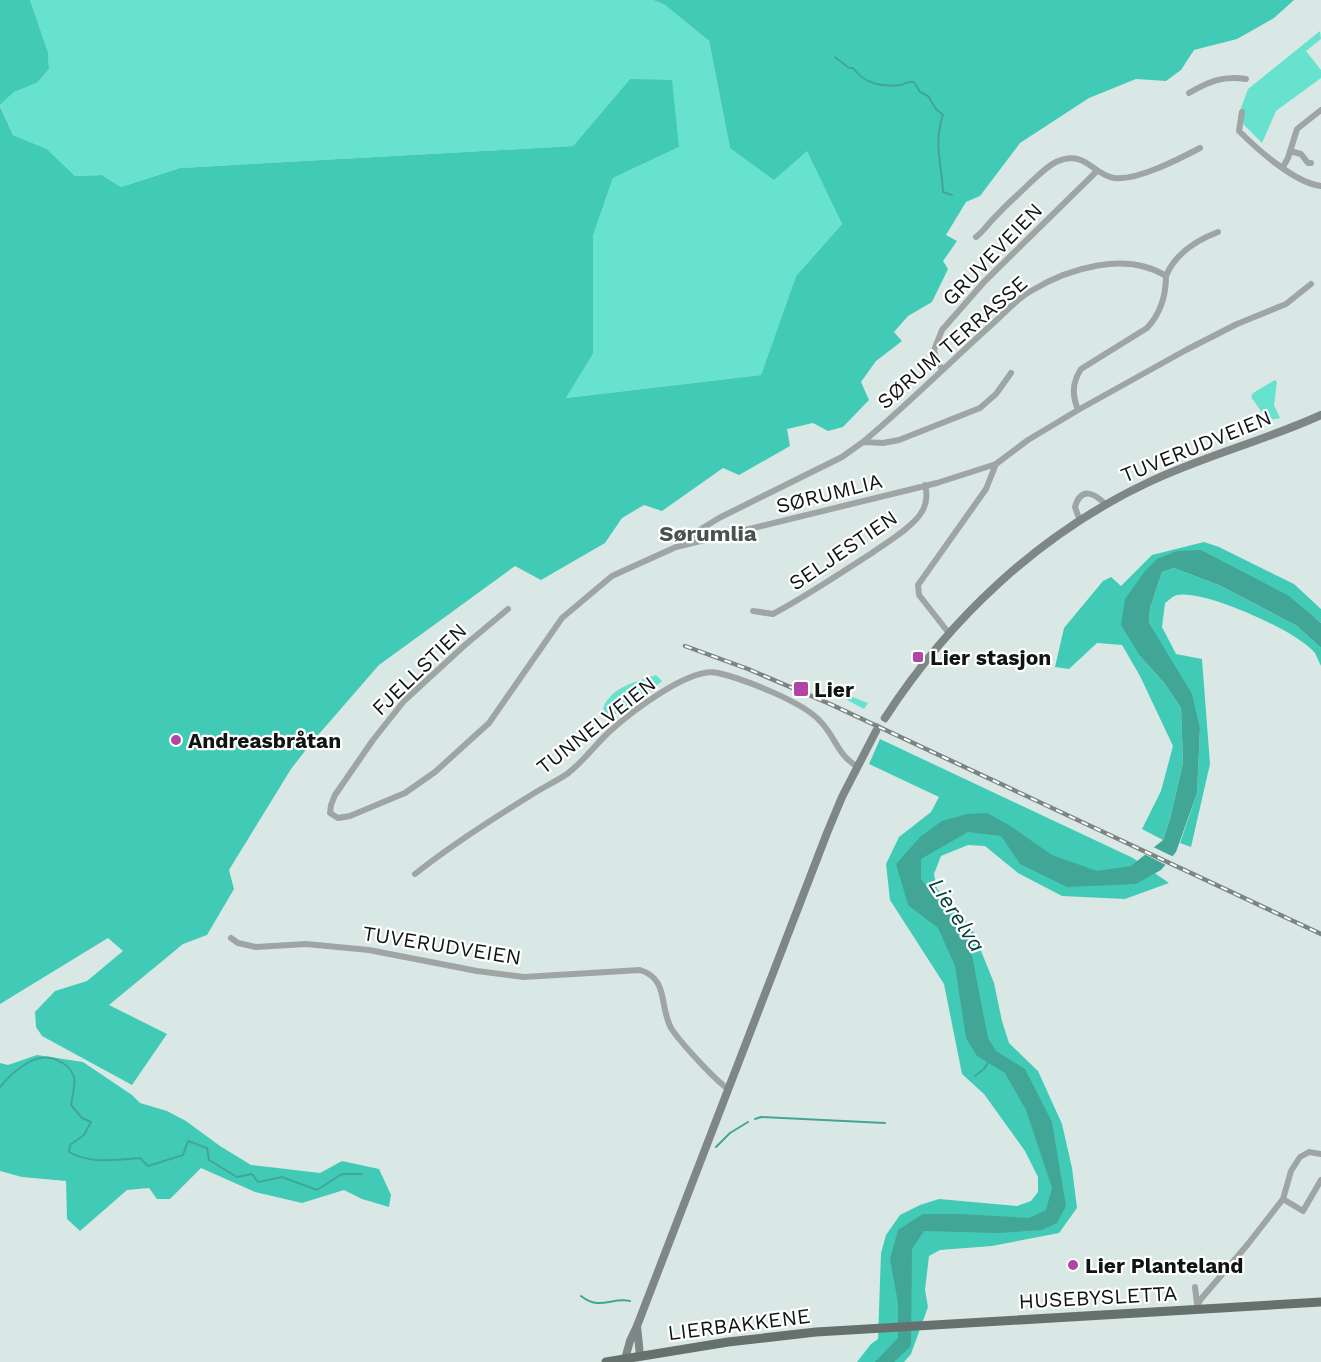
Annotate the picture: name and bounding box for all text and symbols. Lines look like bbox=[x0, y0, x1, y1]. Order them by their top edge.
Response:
street label: GRUVEVEIEN bbox=[937, 197, 1047, 311]
street label: SØRUM TERRASSE bbox=[872, 270, 1032, 414]
street label: TUVERUDVEIEN bbox=[1117, 404, 1275, 488]
street label: SØRUMLIA bbox=[773, 468, 885, 518]
street label: SELJESTIEN bbox=[784, 505, 902, 595]
district label: Sørumlia bbox=[659, 521, 757, 546]
street label: FJELLSTIEN bbox=[366, 618, 472, 720]
place label: Lier stasjon bbox=[930, 645, 1051, 670]
marker: Lier stasjon bbox=[911, 650, 925, 664]
street label: TUNNELVEIEN bbox=[531, 671, 661, 779]
place label: Lier bbox=[814, 677, 854, 702]
marker: Lier bbox=[792, 680, 810, 698]
place label: Andreasbråtan bbox=[188, 728, 341, 753]
marker: Andreasbråtan bbox=[169, 733, 183, 747]
water label: Lierelva bbox=[924, 873, 990, 957]
street label: TUVERUDVEIEN bbox=[361, 920, 523, 970]
place label: Lier Planteland bbox=[1085, 1253, 1244, 1278]
marker: Lier Planteland bbox=[1066, 1258, 1080, 1272]
street label: HUSEBYSLETTA bbox=[1018, 1280, 1178, 1314]
street label: LIERBAKKENE bbox=[666, 1303, 812, 1345]

